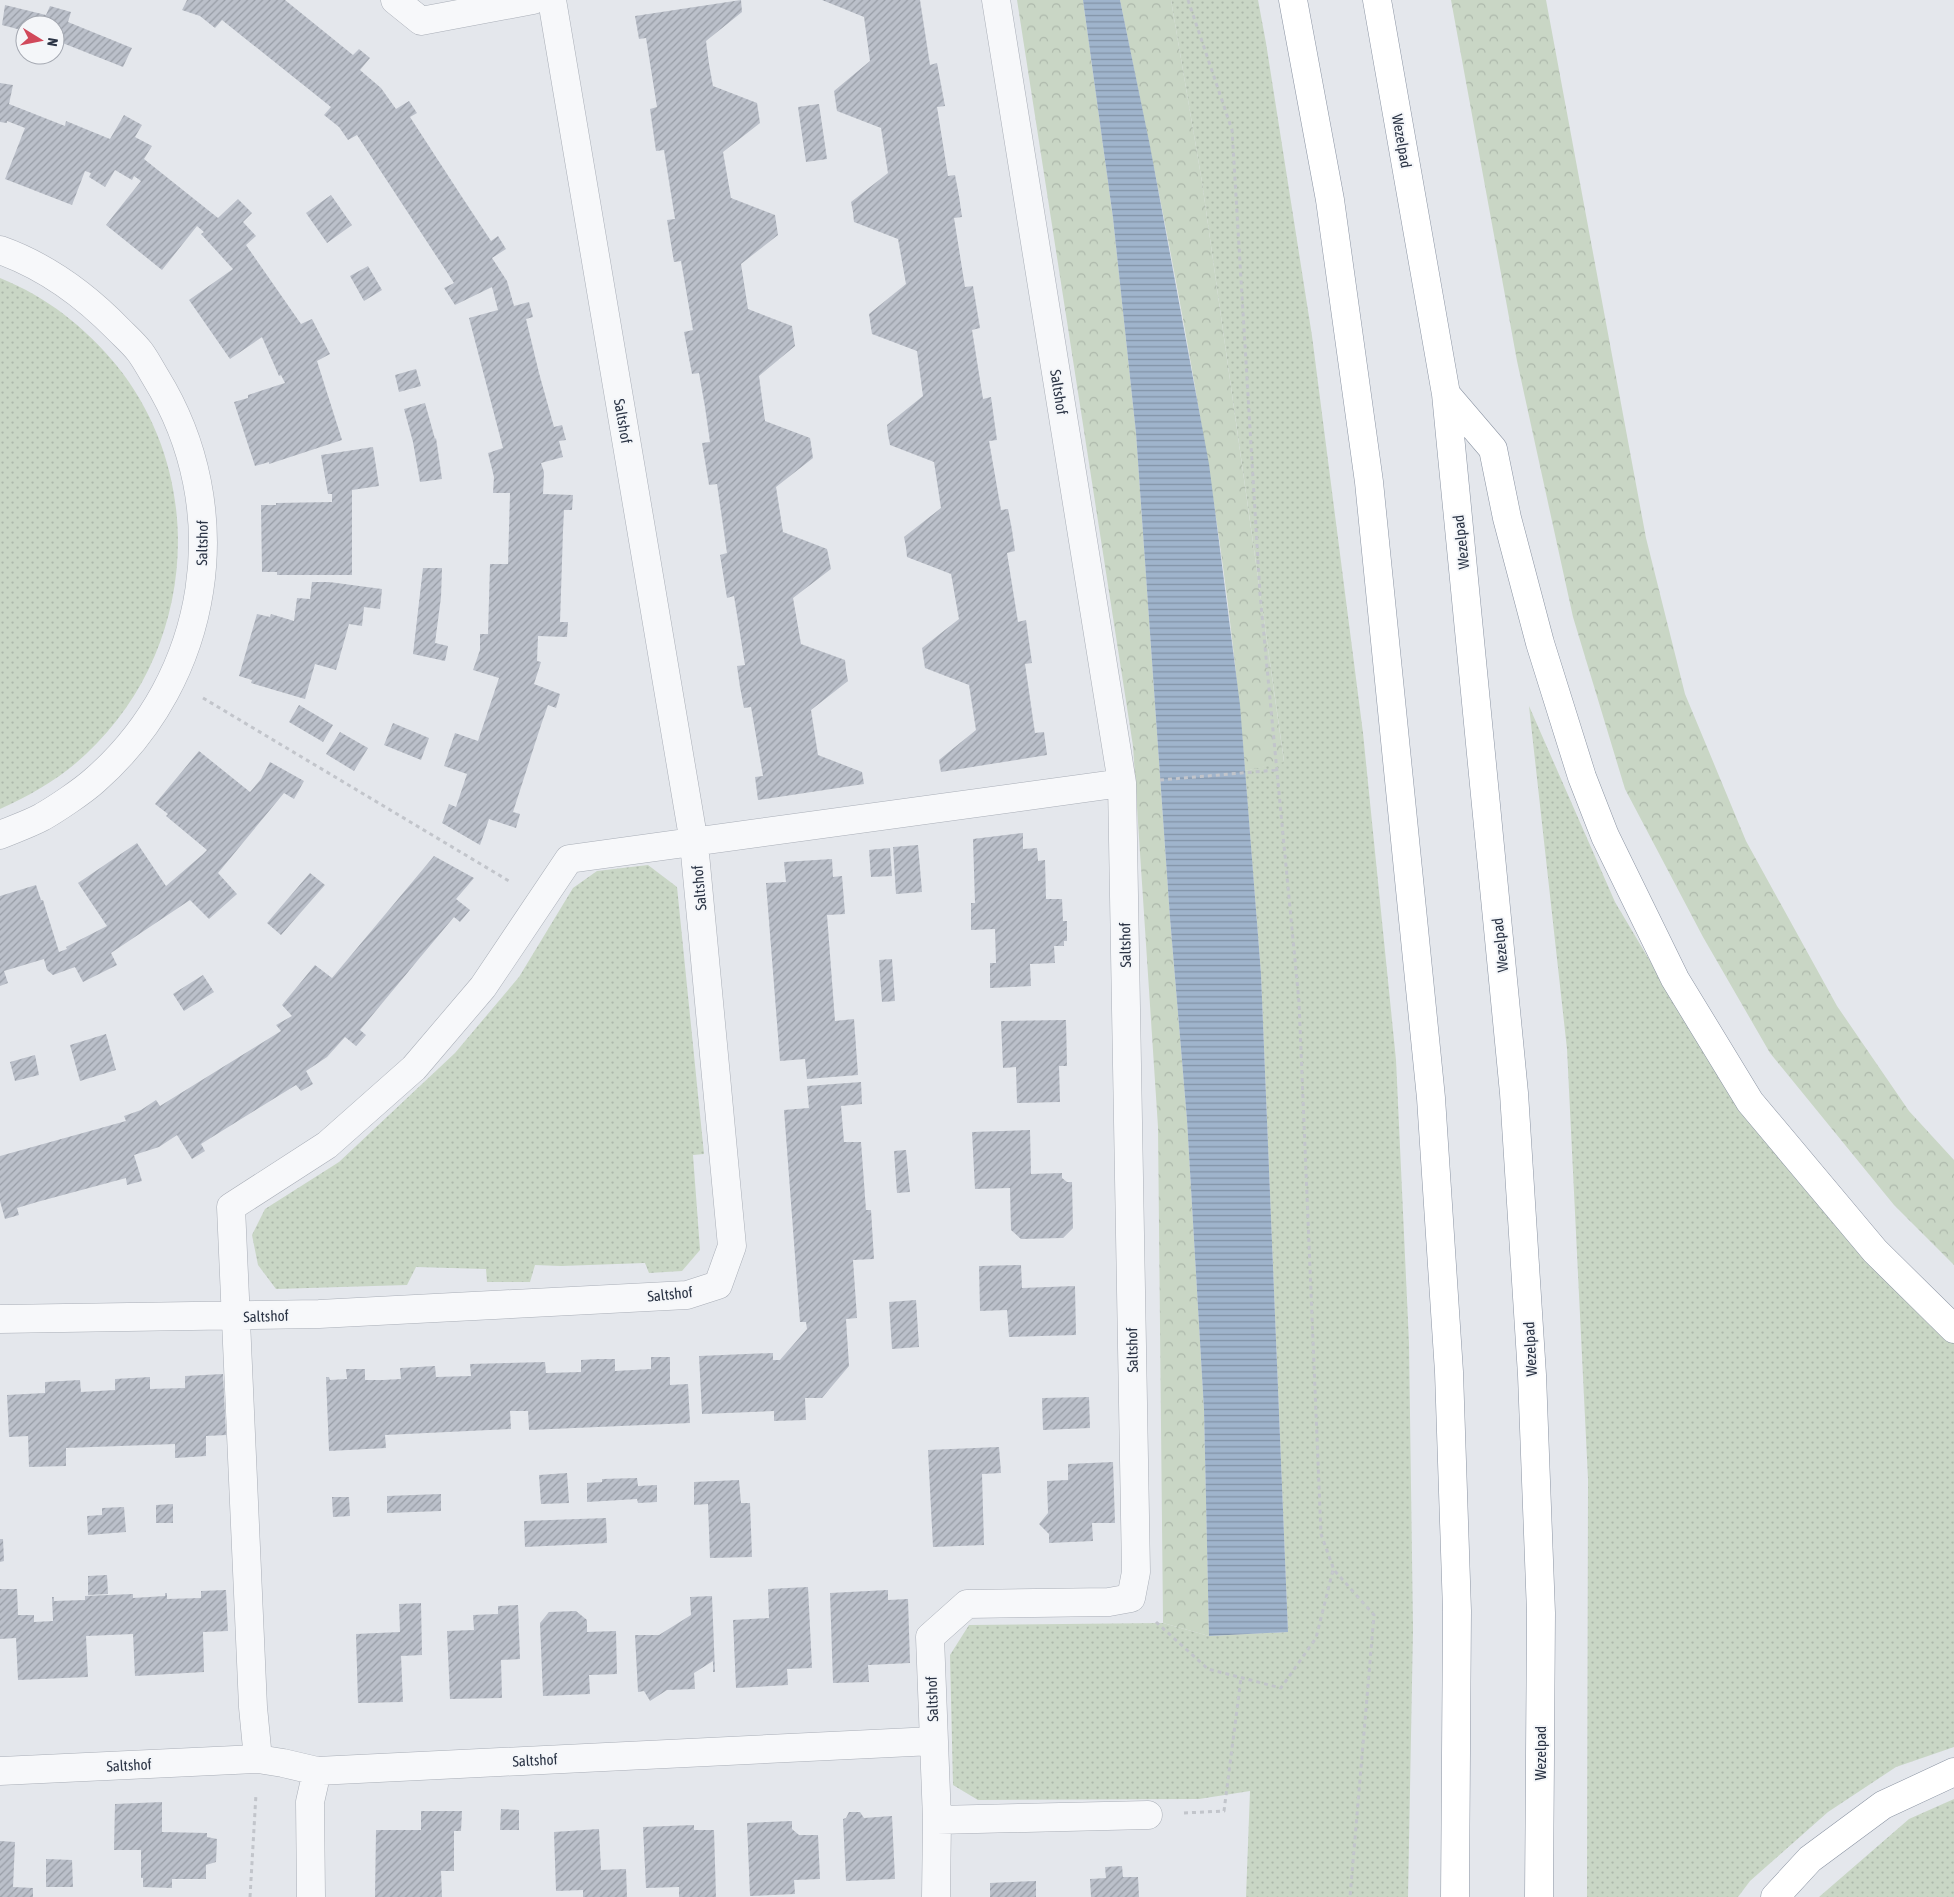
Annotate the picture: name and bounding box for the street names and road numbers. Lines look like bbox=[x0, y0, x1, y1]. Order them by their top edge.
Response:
street label: Wezelpad bbox=[1389, 113, 1415, 169]
street label: Saltshof bbox=[1047, 368, 1071, 416]
street label: Saltshof bbox=[611, 397, 635, 445]
street label: Wezelpad bbox=[1450, 514, 1472, 570]
street label: Saltshof bbox=[193, 520, 211, 566]
street label: Saltshof bbox=[689, 865, 709, 911]
street label: Wezelpad bbox=[1489, 917, 1511, 973]
street label: Saltshof bbox=[1116, 922, 1134, 968]
street label: Saltshof bbox=[647, 1283, 693, 1305]
street label: Saltshof bbox=[243, 1307, 289, 1325]
street label: Wezelpad bbox=[1520, 1321, 1540, 1377]
street label: Saltshof bbox=[1123, 1327, 1141, 1373]
street label: Saltshof bbox=[923, 1676, 941, 1722]
street label: Wezelpad bbox=[1532, 1726, 1549, 1780]
street label: Saltshof bbox=[512, 1750, 558, 1770]
street label: Saltshof bbox=[106, 1755, 152, 1775]

